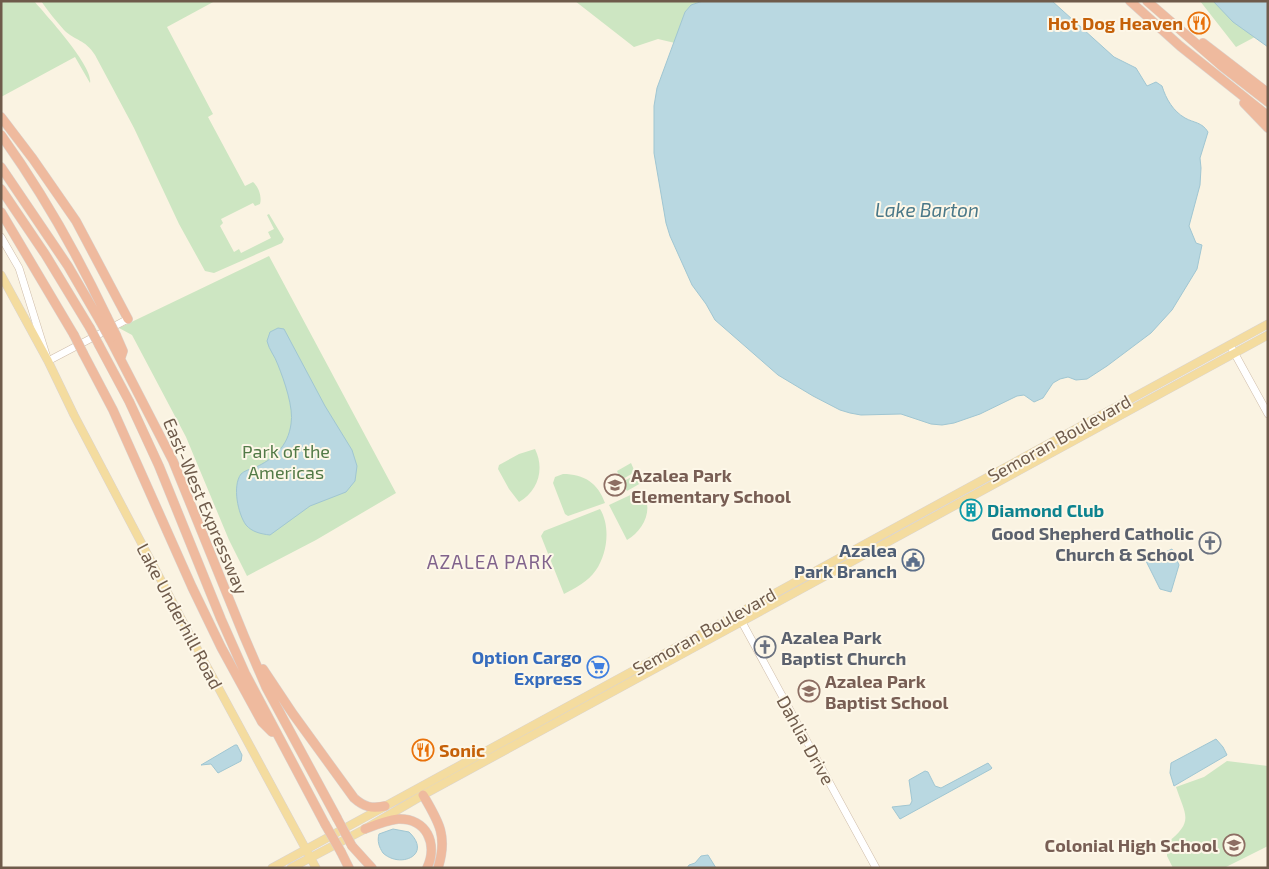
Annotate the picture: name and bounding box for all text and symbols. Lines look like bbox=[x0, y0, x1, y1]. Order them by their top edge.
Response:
restaurant icon: Hot Dog Heaven bbox=[1187, 11, 1211, 35]
place label: Hot Dog Heaven bbox=[1048, 12, 1183, 34]
water label: Lake Barton bbox=[875, 198, 979, 221]
street label: Semoran Boulevard bbox=[983, 389, 1135, 487]
street label: East-West Expressway bbox=[159, 415, 253, 598]
park label: Park of the Americas bbox=[242, 440, 330, 483]
place label: Azalea Park Elementary School bbox=[631, 464, 791, 507]
school or university icon: Azalea Park Elementary School bbox=[603, 473, 627, 497]
building icon: Diamond Club bbox=[959, 498, 983, 522]
place label: Diamond Club bbox=[987, 499, 1104, 521]
place label: Good Shepherd Catholic Church & School bbox=[991, 522, 1194, 565]
church icon: Good Shepherd Catholic Church & School bbox=[1198, 531, 1222, 555]
street label: Lake Underhill Road bbox=[132, 539, 228, 693]
place label: Azalea Park Branch bbox=[794, 539, 897, 582]
public building icon: Azalea Park Branch bbox=[901, 548, 925, 572]
district label: AZALEA PARK bbox=[427, 550, 553, 573]
street label: Semoran Boulevard bbox=[628, 582, 780, 680]
place label: Azalea Park Baptist Church bbox=[781, 626, 906, 669]
church icon: Azalea Park Baptist Church bbox=[753, 635, 777, 659]
place label: Option Cargo Express bbox=[472, 646, 582, 689]
supermarket icon: Option Cargo Express bbox=[586, 655, 610, 679]
place label: Azalea Park Baptist School bbox=[825, 670, 949, 713]
school or university icon: Azalea Park Baptist School bbox=[797, 679, 821, 703]
street label: Dahlia Drive bbox=[772, 691, 840, 789]
restaurant icon: Sonic bbox=[411, 738, 435, 762]
place label: Sonic bbox=[439, 739, 485, 761]
school or university icon: Colonial High School bbox=[1222, 833, 1246, 857]
place label: Colonial High School bbox=[1045, 834, 1218, 856]

